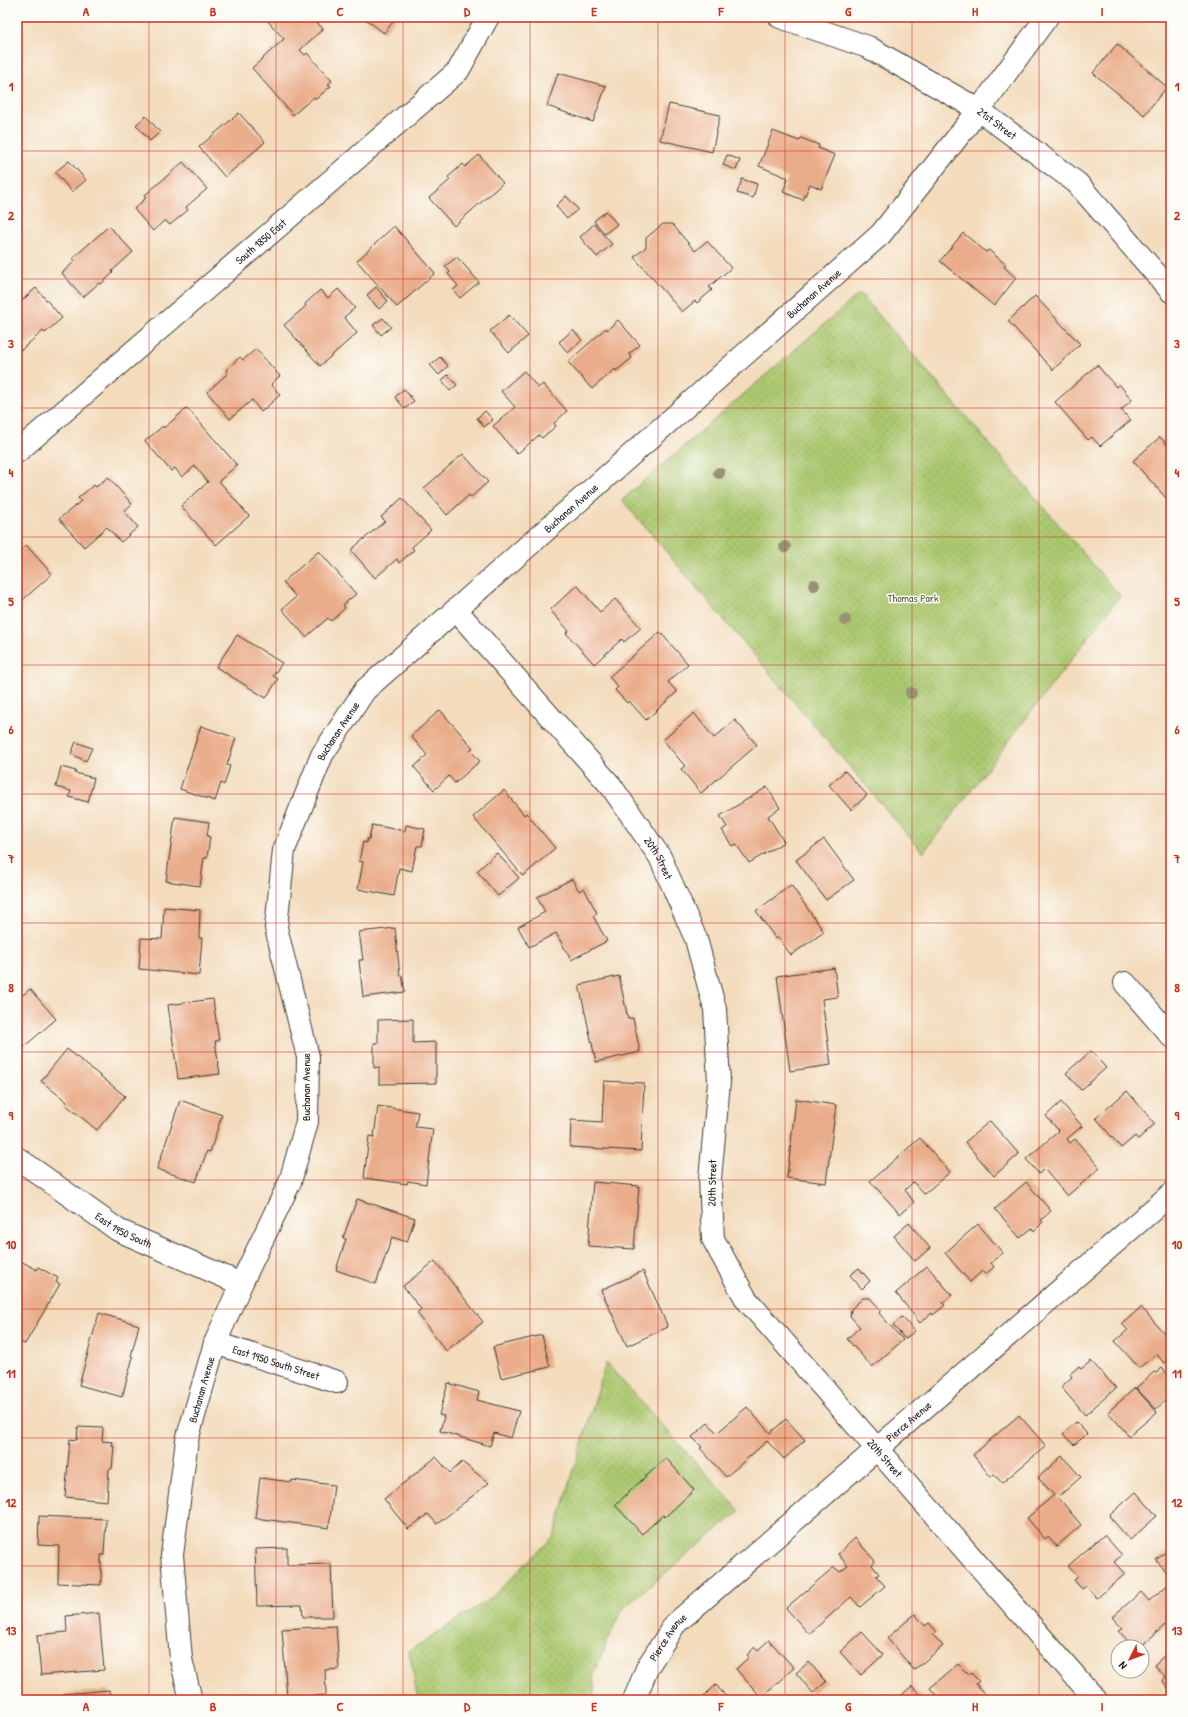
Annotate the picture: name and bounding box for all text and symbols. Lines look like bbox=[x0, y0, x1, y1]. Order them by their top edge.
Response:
text: A bbox=[83, 2, 90, 20]
text: B bbox=[210, 2, 217, 20]
text: C bbox=[336, 2, 344, 20]
text: D bbox=[464, 2, 471, 20]
text: E bbox=[591, 2, 597, 20]
text: F bbox=[718, 2, 725, 20]
text: G bbox=[845, 2, 852, 20]
text: H bbox=[972, 2, 978, 20]
text: I bbox=[1100, 2, 1104, 20]
text: 1 bbox=[9, 77, 14, 95]
text: 1 bbox=[1175, 77, 1180, 95]
street label: 21st Street bbox=[975, 104, 1020, 143]
text: 2 bbox=[8, 206, 15, 224]
text: 2 bbox=[1174, 206, 1181, 224]
street label: South 1850 East bbox=[232, 215, 289, 267]
street label: Buchanan Avenue bbox=[784, 265, 844, 321]
text: 3 bbox=[8, 334, 14, 352]
text: 3 bbox=[1174, 334, 1180, 352]
text: 4 bbox=[9, 463, 14, 481]
text: 4 bbox=[1175, 463, 1180, 481]
street label: Buchanan Avenue bbox=[541, 480, 602, 536]
park label: Thomas Park bbox=[887, 591, 939, 605]
text: 5 bbox=[8, 592, 14, 610]
text: 5 bbox=[1174, 592, 1180, 610]
street label: Buchanan Avenue bbox=[314, 698, 363, 762]
text: 6 bbox=[8, 720, 14, 738]
text: 6 bbox=[1174, 720, 1180, 738]
street label: 20th Street bbox=[641, 834, 676, 882]
text: 7 bbox=[7, 849, 15, 867]
text: 7 bbox=[1173, 849, 1181, 867]
text: 8 bbox=[8, 978, 14, 996]
text: 8 bbox=[1174, 978, 1180, 996]
street label: Buchanan Avenue bbox=[299, 1052, 313, 1121]
text: 9 bbox=[9, 1106, 14, 1124]
text: 9 bbox=[1175, 1106, 1180, 1124]
street label: 20th Street bbox=[705, 1159, 719, 1206]
street label: East 1950 South bbox=[93, 1209, 154, 1251]
text: 10 bbox=[6, 1235, 16, 1253]
text: 10 bbox=[1172, 1235, 1182, 1253]
street label: East 1950 South Street bbox=[231, 1342, 321, 1383]
street label: Buchanan Avenue bbox=[185, 1354, 218, 1424]
text: 11 bbox=[6, 1364, 16, 1382]
text: 11 bbox=[1172, 1364, 1182, 1382]
street label: Pierce Avenue bbox=[883, 1398, 935, 1445]
street label: 20th Street bbox=[864, 1436, 906, 1480]
text: 12 bbox=[6, 1493, 17, 1511]
text: 12 bbox=[1172, 1493, 1183, 1511]
street label: Pierce Avenue bbox=[646, 1610, 690, 1664]
text: 13 bbox=[6, 1621, 16, 1639]
text: 13 bbox=[1172, 1621, 1182, 1639]
north arrow bbox=[1110, 1639, 1150, 1679]
text: N bbox=[1115, 1659, 1130, 1673]
text: A bbox=[83, 1697, 90, 1715]
text: B bbox=[210, 1697, 217, 1715]
text: C bbox=[336, 1697, 344, 1715]
text: D bbox=[464, 1697, 471, 1715]
text: E bbox=[591, 1697, 597, 1715]
text: F bbox=[718, 1697, 725, 1715]
text: G bbox=[845, 1697, 852, 1715]
text: H bbox=[972, 1697, 978, 1715]
text: I bbox=[1100, 1697, 1104, 1715]

